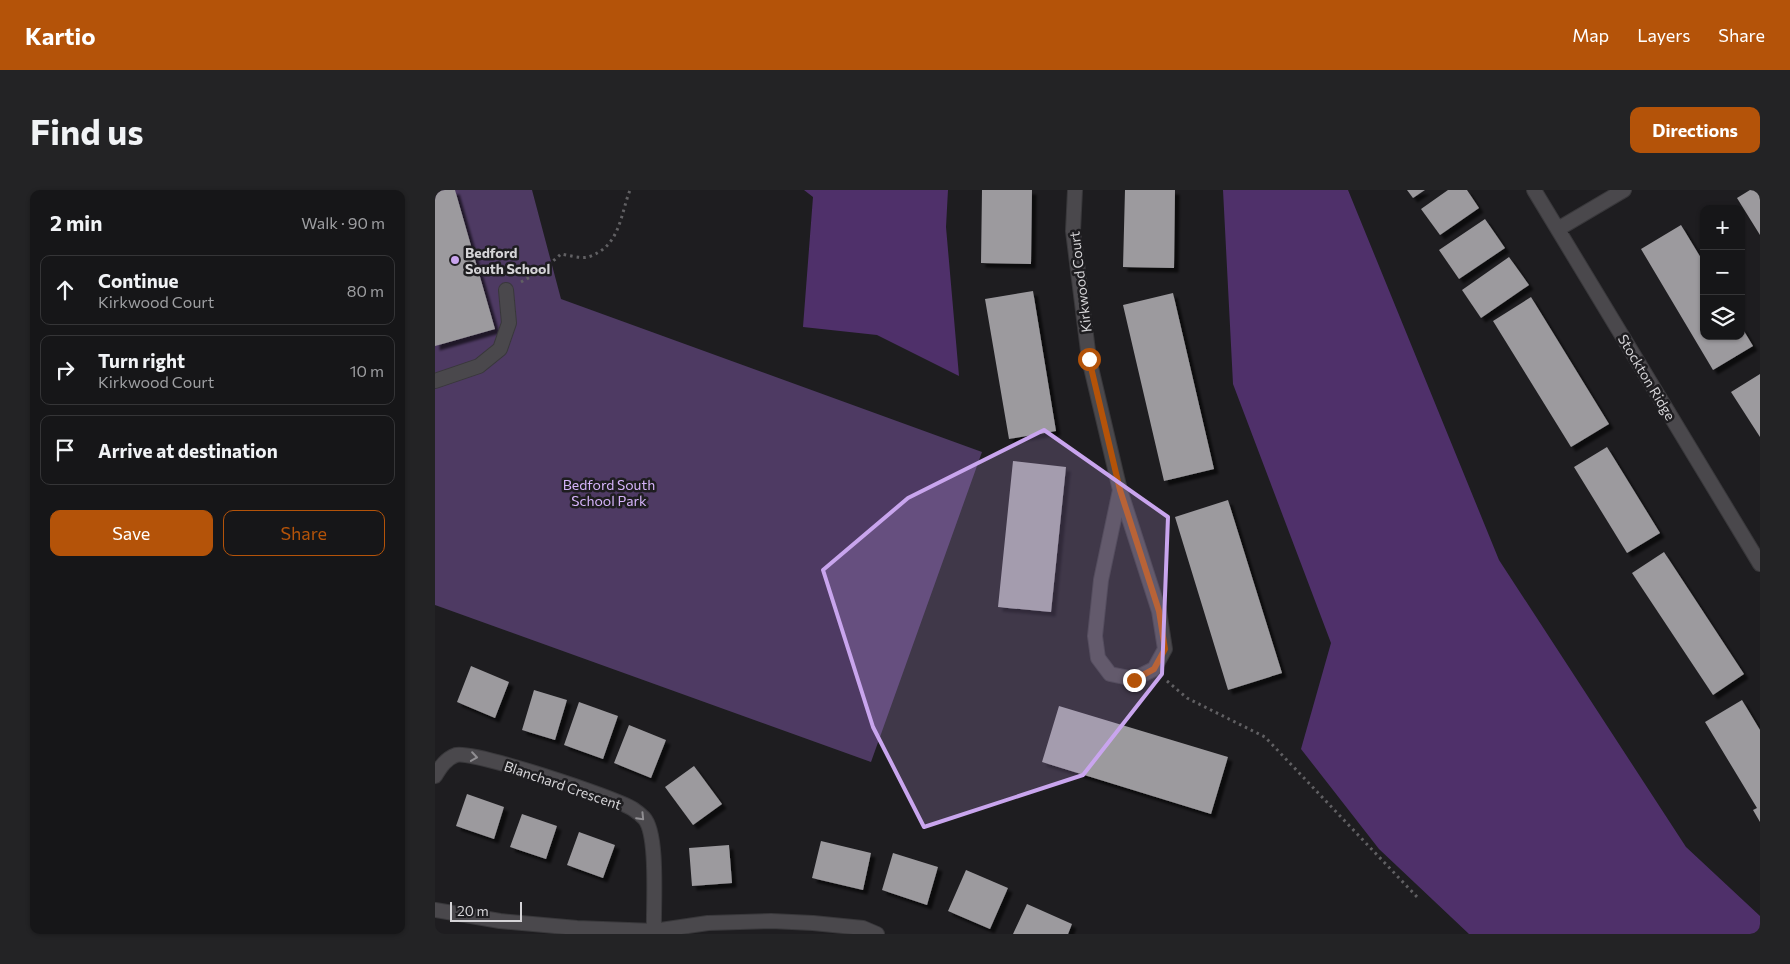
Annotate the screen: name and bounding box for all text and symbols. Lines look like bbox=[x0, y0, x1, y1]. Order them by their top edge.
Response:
text: Kartio bbox=[25, 21, 95, 50]
text: Map bbox=[1572, 24, 1609, 46]
text: Layers bbox=[1637, 24, 1690, 46]
text: Share bbox=[1718, 24, 1765, 46]
button: Directions bbox=[1630, 107, 1760, 153]
text: Find us bbox=[30, 109, 144, 152]
map controls bbox=[1700, 205, 1745, 340]
button: + bbox=[1700, 205, 1745, 250]
text: 2 min bbox=[50, 210, 102, 235]
text: Walk · 90 m bbox=[301, 213, 385, 232]
street label: Kirkwood Court bbox=[1065, 230, 1095, 334]
place label: Bedford South School bbox=[465, 244, 550, 277]
button: − bbox=[1700, 250, 1745, 295]
marker: Bedford South School bbox=[449, 254, 461, 266]
text: Continue bbox=[98, 269, 178, 292]
icon: ahead bbox=[51, 276, 79, 304]
text: 80 m bbox=[347, 281, 384, 300]
text: Kirkwood Court bbox=[98, 292, 214, 311]
button: layers bbox=[1700, 295, 1745, 340]
street label: Stockton Ridge bbox=[1615, 331, 1679, 423]
route start bbox=[1078, 348, 1101, 371]
text: Turn right bbox=[98, 349, 185, 372]
icon: right bbox=[51, 356, 79, 384]
text: 10 m bbox=[350, 361, 384, 380]
text: Kirkwood Court bbox=[98, 372, 214, 391]
icon: arrive bbox=[51, 436, 79, 464]
text: Arrive at destination bbox=[98, 439, 278, 462]
park label: Bedford South School Park bbox=[563, 476, 655, 509]
button: Save bbox=[50, 510, 213, 556]
button: Share bbox=[223, 510, 385, 556]
route end bbox=[1123, 669, 1146, 692]
one-way arrow bbox=[470, 751, 478, 762]
street label: Blanchard Crescent bbox=[502, 757, 624, 813]
one-way arrow bbox=[636, 811, 645, 820]
scale bar bbox=[450, 899, 523, 922]
text: 20 m bbox=[457, 902, 489, 919]

